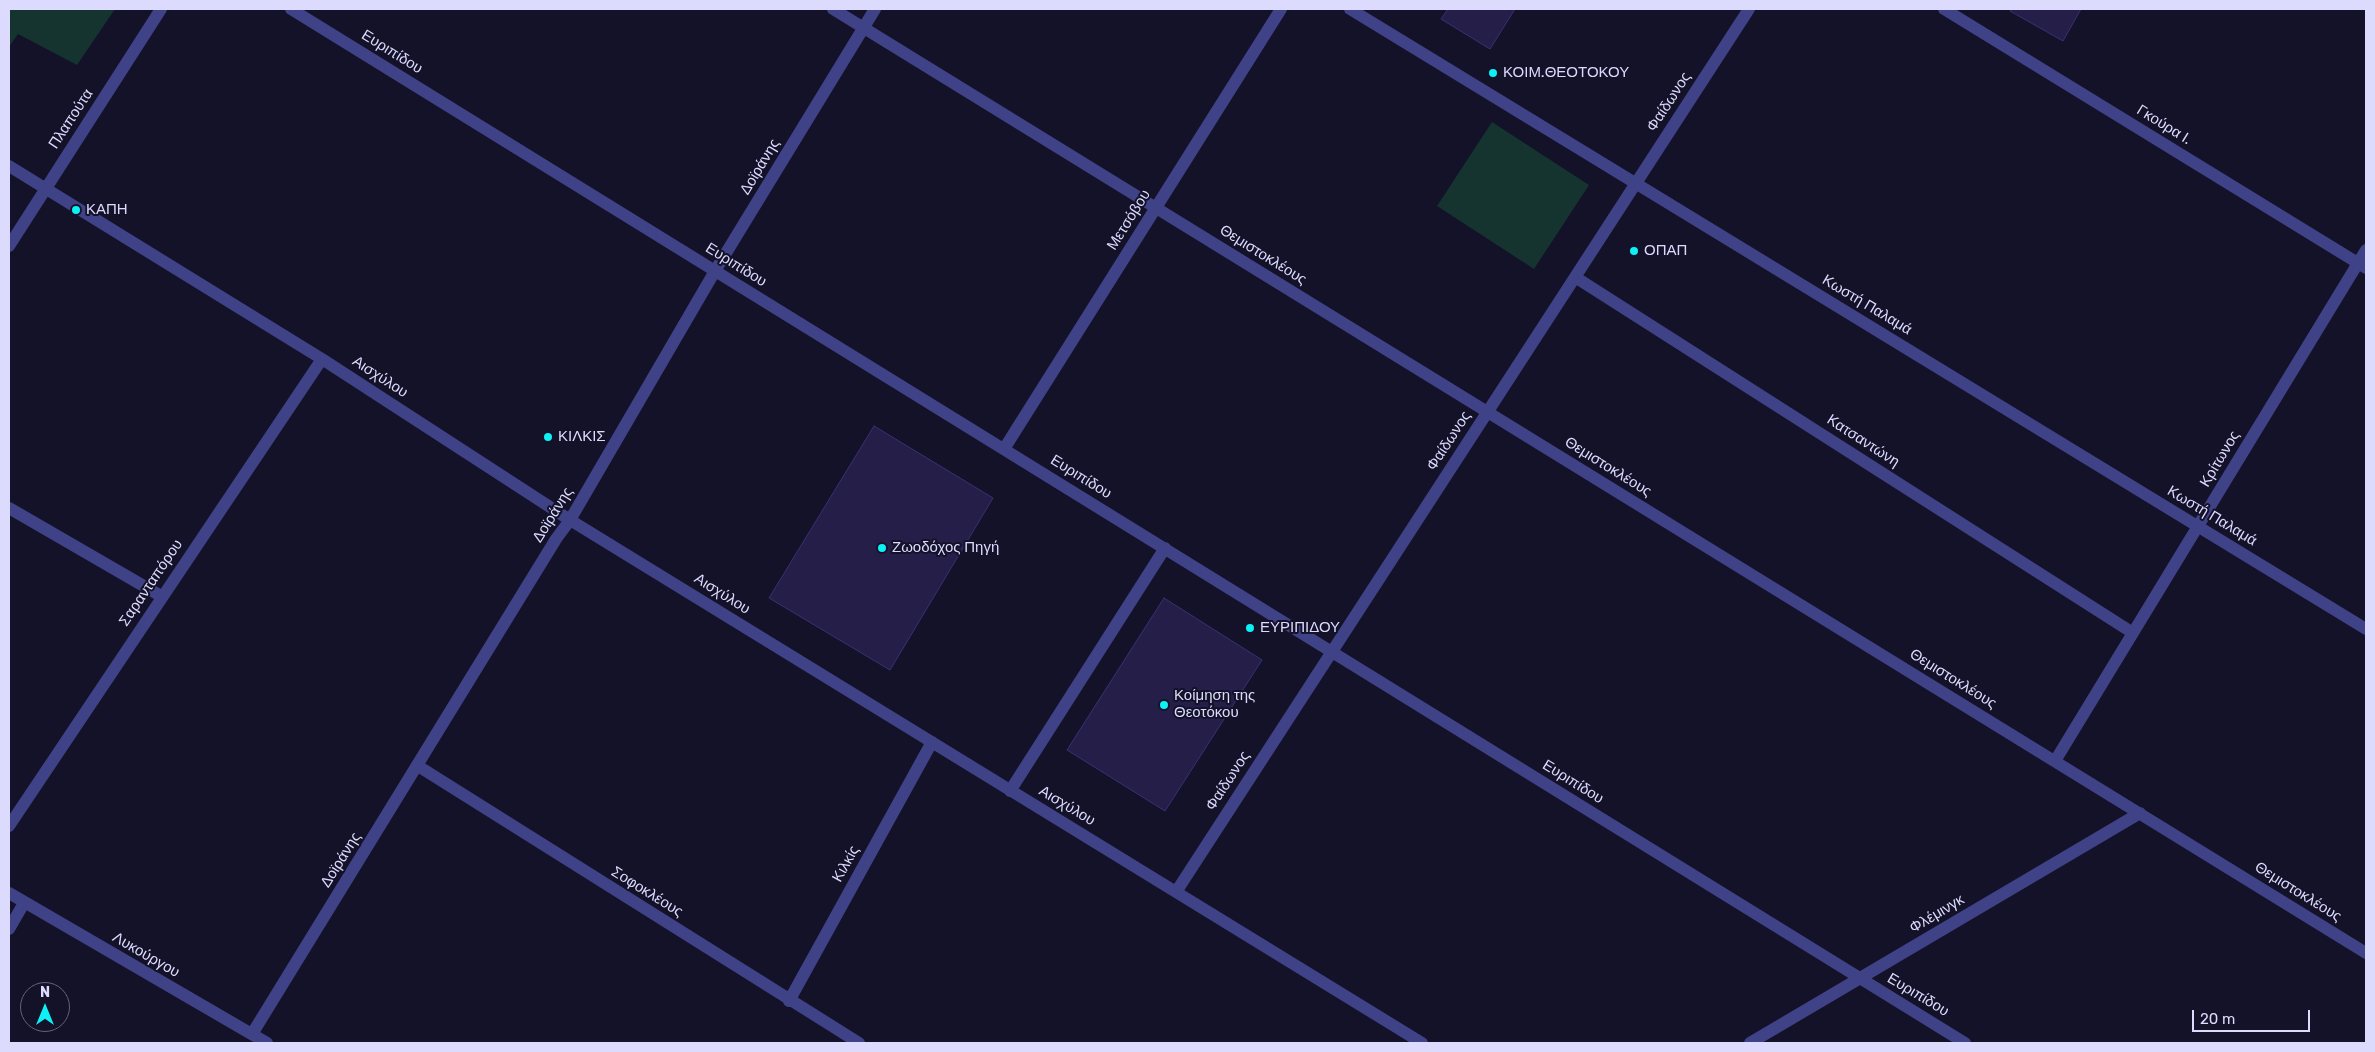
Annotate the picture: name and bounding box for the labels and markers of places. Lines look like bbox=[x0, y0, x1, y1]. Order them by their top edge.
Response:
place label: ΚΟΙΜ.ΘΕΟΤΟΚΟΥ bbox=[1503, 64, 1629, 82]
marker: ΚΟΙΜ.ΘΕΟΤΟΚΟΥ bbox=[1487, 67, 1499, 79]
place label: ΚΑΠΗ bbox=[86, 201, 128, 219]
marker: ΚΑΠΗ bbox=[70, 204, 82, 216]
place label: ΟΠΑΠ bbox=[1644, 242, 1687, 260]
marker: ΟΠΑΠ bbox=[1628, 245, 1640, 257]
place label: ΚΙΛΚΙΣ bbox=[558, 428, 606, 446]
marker: ΚΙΛΚΙΣ bbox=[542, 431, 554, 443]
place label: Ζωοδόχος Πηγή bbox=[892, 539, 999, 557]
marker: Ζωοδόχος Πηγή bbox=[876, 542, 888, 554]
place label: ΕΥΡΙΠΙΔΟΥ bbox=[1260, 619, 1340, 637]
marker: ΕΥΡΙΠΙΔΟΥ bbox=[1244, 622, 1256, 634]
place label: Κοίμηση της Θεοτόκου bbox=[1174, 687, 1255, 722]
marker: Κοίμηση της Θεοτόκου bbox=[1158, 699, 1170, 711]

